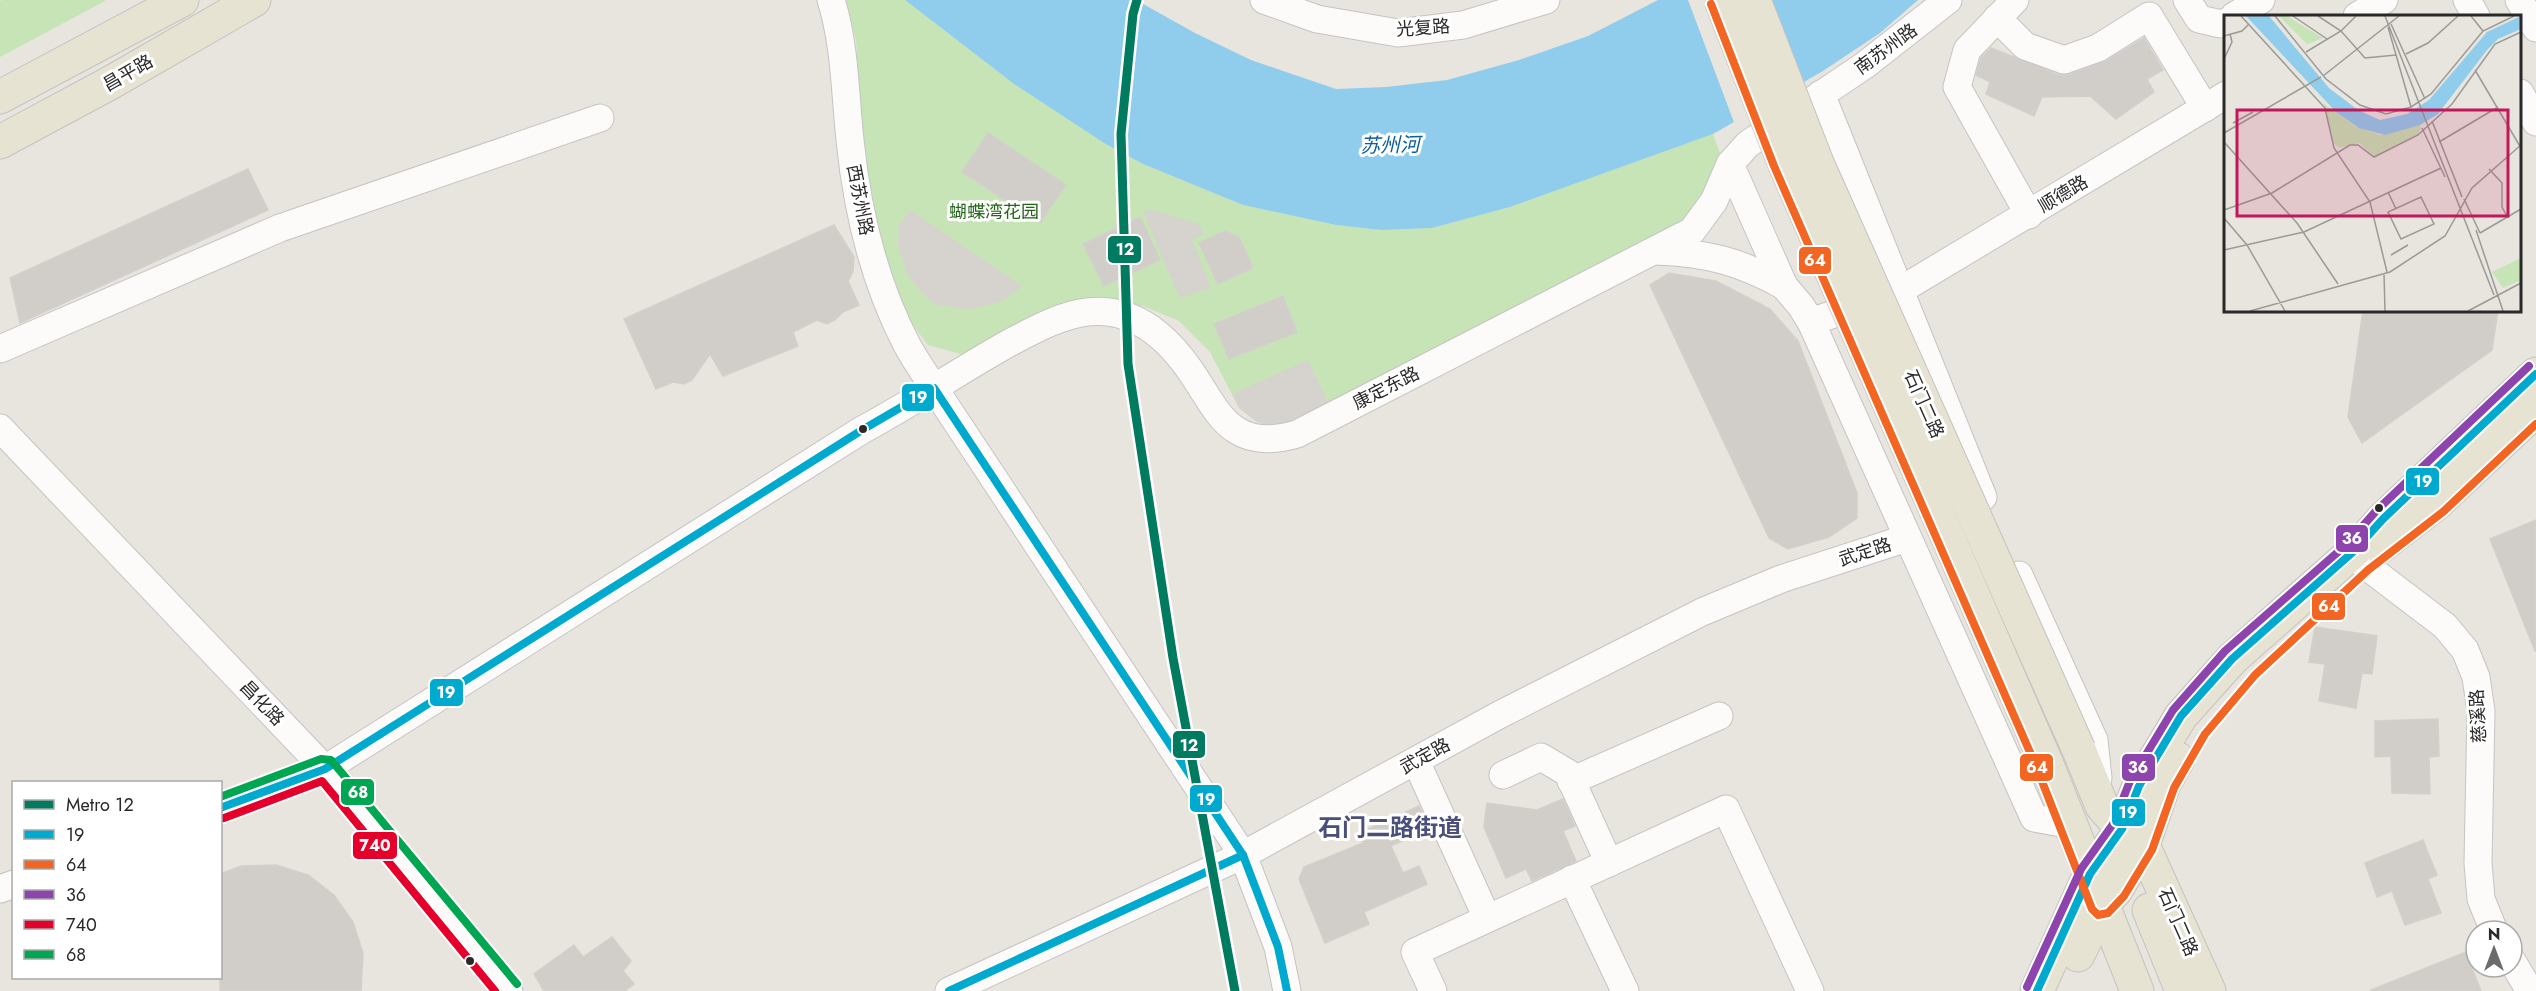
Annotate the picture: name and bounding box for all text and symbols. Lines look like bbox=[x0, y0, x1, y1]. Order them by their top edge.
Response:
street label: 光复路 bbox=[1395, 13, 1451, 43]
inset map bbox=[2224, 15, 2521, 312]
street label: 南苏州路 bbox=[1849, 17, 1923, 81]
street label: 昌平路 bbox=[98, 48, 158, 98]
water label: 苏州河 bbox=[1360, 130, 1424, 161]
street label: 西苏州路 bbox=[840, 162, 880, 238]
street label: 顺德路 bbox=[2033, 169, 2093, 219]
park label: 蝴蝶湾花园 bbox=[949, 199, 1039, 225]
line badge: 12 bbox=[1107, 235, 1142, 264]
text: 12 bbox=[1116, 238, 1134, 261]
line badge: 64 bbox=[1798, 246, 1832, 275]
text: 64 bbox=[1804, 249, 1826, 272]
street label: 康定东路 bbox=[1348, 360, 1424, 416]
street label: 石门二路 bbox=[1897, 366, 1951, 442]
line badge: 19 bbox=[901, 383, 935, 412]
text: 19 bbox=[909, 386, 927, 409]
unlabelled marker bbox=[857, 423, 869, 435]
line badge: 19 bbox=[2405, 467, 2440, 496]
text: 19 bbox=[2414, 470, 2432, 493]
unlabelled marker bbox=[2373, 502, 2385, 514]
line badge: 36 bbox=[2335, 524, 2369, 553]
text: 36 bbox=[2342, 527, 2362, 550]
street label: 武定路 bbox=[1835, 531, 1895, 573]
line badge: 64 bbox=[2311, 592, 2346, 621]
text: 64 bbox=[2318, 595, 2340, 618]
street label: 昌化路 bbox=[234, 675, 290, 731]
line badge: 19 bbox=[429, 678, 464, 707]
text: 19 bbox=[437, 681, 455, 704]
street label: 慈溪路 bbox=[2464, 688, 2492, 744]
line badge: 12 bbox=[1172, 730, 1206, 759]
street label: 武定路 bbox=[1395, 732, 1455, 780]
text: 12 bbox=[1180, 734, 1198, 757]
line badge: 64 bbox=[2019, 753, 2054, 782]
line badge: 36 bbox=[2121, 753, 2156, 782]
text: 64 bbox=[2026, 756, 2048, 779]
text: 36 bbox=[2128, 756, 2148, 779]
line badge: 68 bbox=[340, 778, 375, 806]
legend bbox=[12, 781, 222, 979]
text: 68 bbox=[348, 781, 368, 804]
line badge: 19 bbox=[1189, 784, 1223, 813]
text: 19 bbox=[1197, 788, 1215, 811]
text: Metro 12 bbox=[66, 792, 134, 818]
line badge: 19 bbox=[2111, 798, 2146, 827]
text: 19 bbox=[2119, 801, 2137, 824]
district label: 石门二路街道 bbox=[1318, 810, 1462, 845]
text: 19 bbox=[66, 822, 84, 848]
line badge: 740 bbox=[352, 831, 398, 860]
text: 740 bbox=[359, 834, 391, 857]
text: 64 bbox=[66, 852, 87, 878]
text: 36 bbox=[66, 882, 86, 908]
street label: 石门二路 bbox=[2151, 884, 2205, 960]
text: 740 bbox=[66, 912, 97, 938]
north arrow bbox=[2464, 919, 2524, 979]
text: N bbox=[2488, 923, 2500, 946]
text: 68 bbox=[66, 942, 86, 968]
unlabelled marker bbox=[464, 955, 476, 967]

